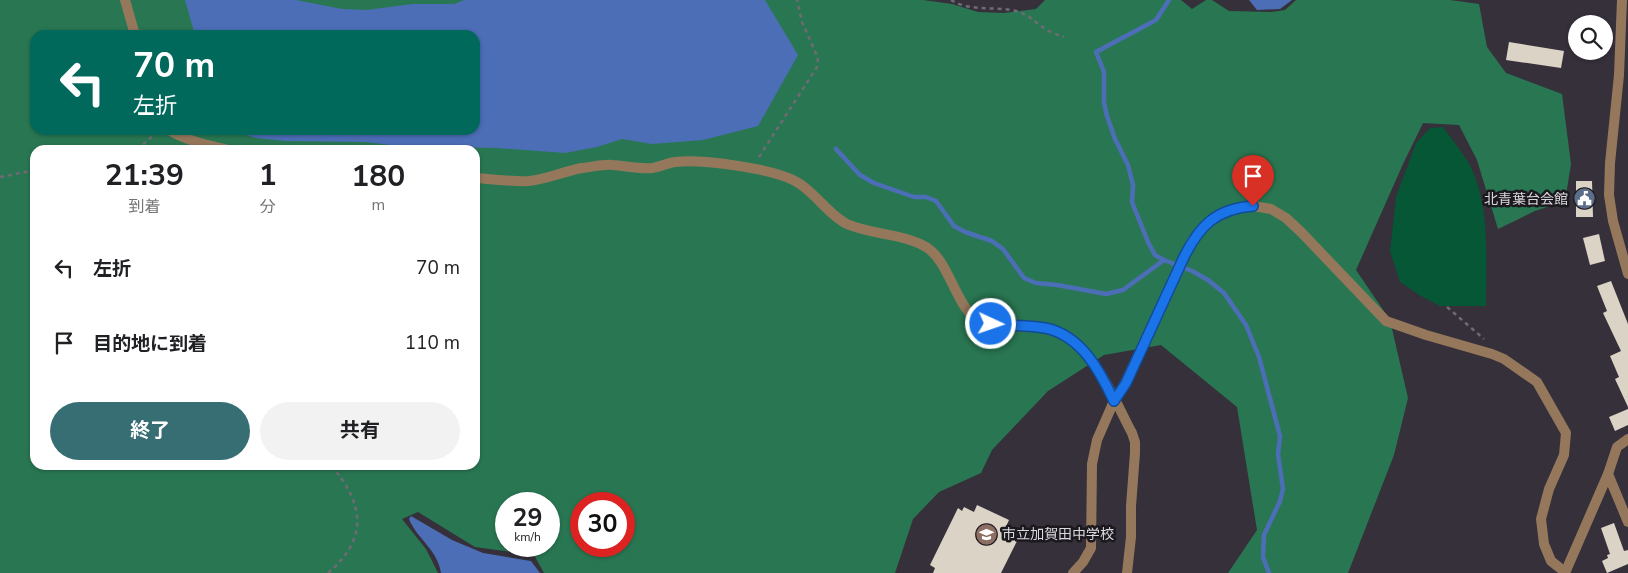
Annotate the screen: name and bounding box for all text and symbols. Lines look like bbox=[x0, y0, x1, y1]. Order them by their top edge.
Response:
map controls bbox=[1568, 15, 1613, 60]
button: search bbox=[1568, 15, 1613, 60]
text: 70 m bbox=[133, 42, 215, 89]
icon: left bbox=[50, 50, 115, 115]
text: 左折 bbox=[133, 91, 177, 121]
text: 21:39 bbox=[105, 155, 184, 196]
text: 1 bbox=[259, 155, 277, 196]
pin bbox=[1232, 155, 1274, 206]
text: 180 bbox=[351, 156, 405, 197]
icon: arrive bbox=[1239, 162, 1267, 190]
public building icon: 北青葉台会館 bbox=[1572, 187, 1596, 211]
place label: 北青葉台会館 bbox=[1484, 190, 1568, 209]
text: m bbox=[371, 194, 385, 216]
text: 到着 bbox=[128, 196, 160, 218]
text: 分 bbox=[260, 196, 276, 218]
icon: left bbox=[50, 254, 78, 282]
text: 70 m bbox=[416, 255, 460, 281]
text: 左折 bbox=[93, 256, 131, 282]
position arrow bbox=[964, 297, 1016, 349]
icon: arrive bbox=[50, 329, 78, 357]
text: 110 m bbox=[405, 330, 460, 356]
text: 目的地に到着 bbox=[93, 331, 207, 357]
button: 終了 bbox=[50, 402, 250, 460]
button: 共有 bbox=[260, 402, 460, 460]
speed limit sign: 30 bbox=[570, 492, 635, 557]
text: 29 bbox=[512, 501, 543, 535]
school or university icon: 市立加賀田中学校 bbox=[974, 522, 998, 546]
place label: 市立加賀田中学校 bbox=[1002, 525, 1114, 544]
text: km/h bbox=[514, 529, 541, 545]

